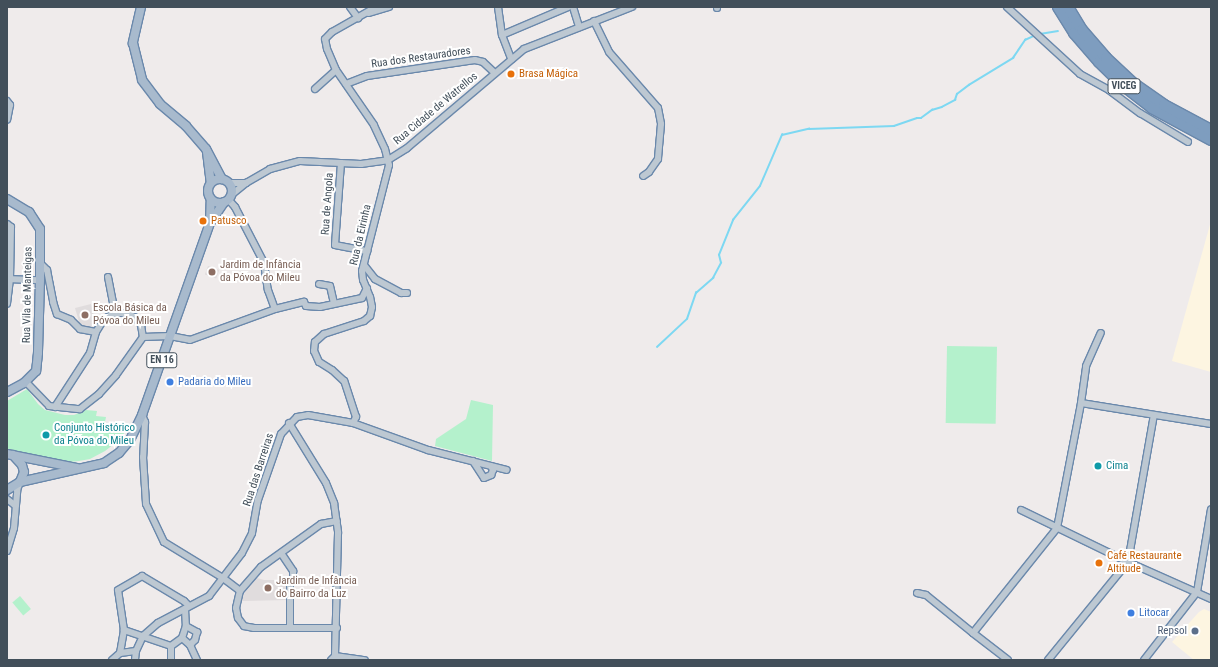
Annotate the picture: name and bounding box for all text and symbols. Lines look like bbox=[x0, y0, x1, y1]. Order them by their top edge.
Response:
street label: Rua dos Restauradores bbox=[371, 44, 471, 72]
place label: Brasa Mágica bbox=[519, 67, 578, 81]
marker: Brasa Mágica bbox=[506, 69, 516, 79]
street label: Rua Cidade de Watrellos bbox=[391, 70, 481, 148]
road number: VICEG bbox=[1107, 78, 1141, 94]
street label: Rua de Angola bbox=[319, 172, 337, 236]
street label: Rua da Eirinha bbox=[348, 203, 374, 267]
place label: Patusco bbox=[211, 214, 246, 228]
marker: Patusco bbox=[198, 216, 208, 226]
street label: Rua Vila de Manteigas bbox=[21, 247, 35, 343]
place label: Jardim de Infância da Póvoa do Mileu bbox=[220, 259, 301, 285]
marker: Jardim de Infância da Póvoa do Mileu bbox=[207, 267, 217, 277]
place label: Escola Básica da Póvoa do Mileu bbox=[93, 302, 167, 328]
marker: Escola Básica da Póvoa do Mileu bbox=[80, 310, 90, 320]
road number: EN 16 bbox=[146, 352, 178, 368]
place label: Padaria do Mileu bbox=[178, 375, 251, 389]
marker: Padaria do Mileu bbox=[165, 377, 175, 387]
place label: Conjunto Histórico da Póvoa do Mileu bbox=[54, 422, 135, 448]
marker: Conjunto Histórico da Póvoa do Mileu bbox=[41, 430, 51, 440]
street label: Rua das Barreiras bbox=[241, 432, 277, 508]
place label: Cima bbox=[1106, 459, 1128, 473]
marker: Cima bbox=[1093, 461, 1103, 471]
place label: Café Restaurante Altitude bbox=[1107, 550, 1182, 576]
marker: Café Restaurante Altitude bbox=[1094, 558, 1104, 568]
place label: Jardim de Infância do Bairro da Luz bbox=[276, 575, 357, 601]
marker: Jardim de Infância do Bairro da Luz bbox=[263, 583, 273, 593]
place label: Litocar bbox=[1139, 606, 1169, 620]
marker: Litocar bbox=[1126, 608, 1136, 618]
place label: Repsol bbox=[1158, 624, 1187, 638]
marker: Repsol bbox=[1190, 626, 1200, 636]

